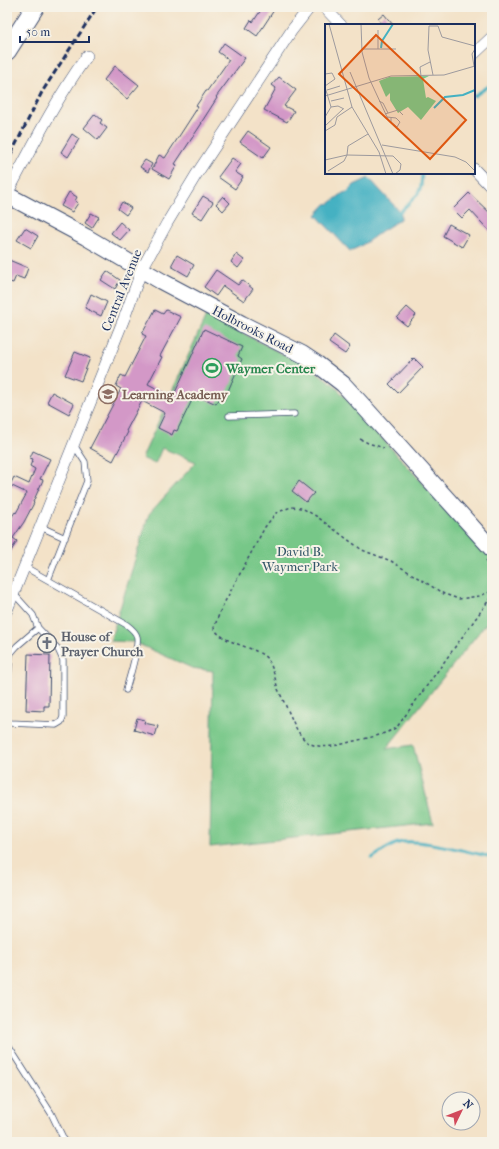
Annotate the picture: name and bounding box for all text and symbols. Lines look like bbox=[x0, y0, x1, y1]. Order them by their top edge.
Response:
scale bar bbox=[20, 18, 89, 44]
inset map bbox=[325, 24, 475, 174]
text: 50 m bbox=[26, 25, 50, 39]
street label: Central Avenue bbox=[98, 246, 145, 333]
street label: Holbrooks Road bbox=[210, 303, 296, 357]
sports icon: Waymer Center bbox=[201, 357, 223, 379]
place label: Waymer Center bbox=[225, 361, 316, 377]
school or university icon: Learning Academy bbox=[97, 383, 119, 405]
place label: Learning Academy bbox=[122, 387, 229, 403]
park label: David B. Waymer Park bbox=[261, 544, 338, 574]
place label: House of Prayer Church bbox=[61, 629, 144, 660]
church icon: House of Prayer Church bbox=[36, 632, 58, 654]
north arrow bbox=[441, 1091, 481, 1131]
text: N bbox=[460, 1097, 476, 1112]

